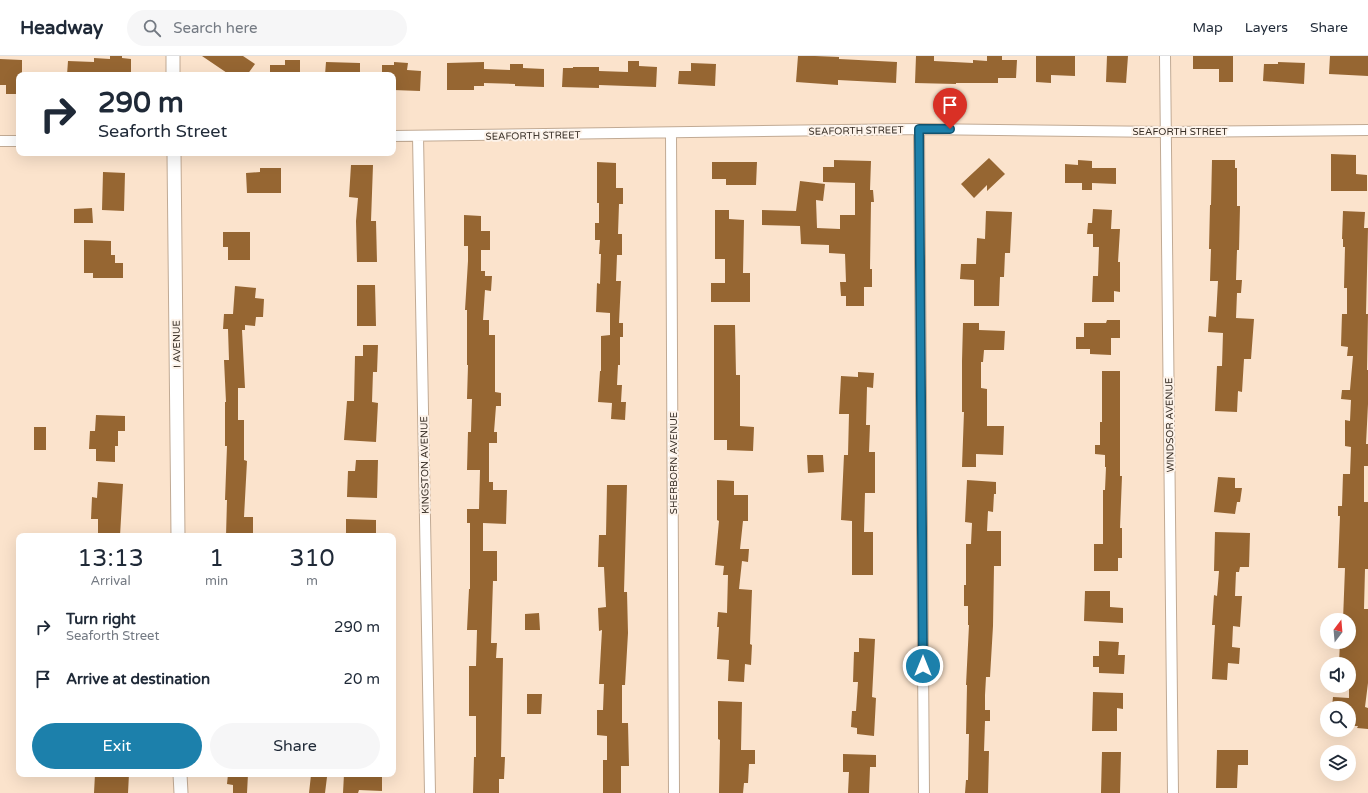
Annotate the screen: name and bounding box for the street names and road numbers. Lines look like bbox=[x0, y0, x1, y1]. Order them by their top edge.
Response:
street label: SEAFORTH STREET bbox=[808, 124, 904, 138]
street label: SEAFORTH STREET bbox=[1132, 126, 1228, 138]
street label: SEAFORTH STREET bbox=[485, 129, 581, 143]
street label: I AVENUE bbox=[171, 320, 183, 368]
street label: WINDSOR AVENUE bbox=[1163, 377, 1177, 473]
street label: SHERBORN AVENUE bbox=[668, 412, 680, 514]
street label: KINGSTON AVENUE bbox=[418, 416, 432, 514]

